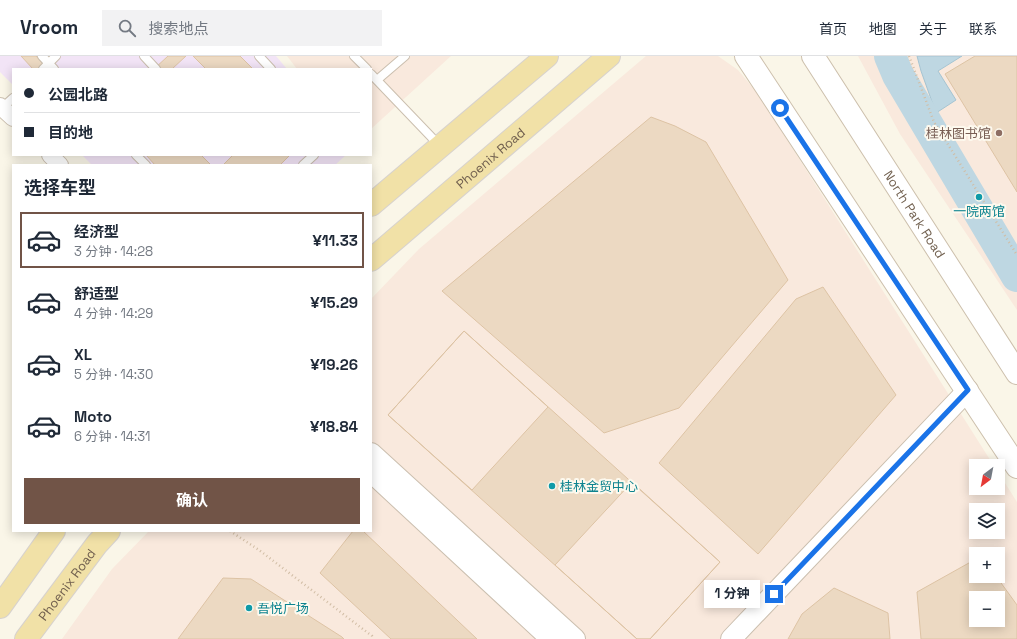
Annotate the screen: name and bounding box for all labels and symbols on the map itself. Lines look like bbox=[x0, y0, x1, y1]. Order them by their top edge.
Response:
route start bbox=[771, 99, 789, 117]
street label: Phoenix Road bbox=[452, 123, 528, 192]
place label: 桂林图书馆 bbox=[926, 125, 991, 142]
marker: 桂林图书馆 bbox=[994, 128, 1004, 138]
street label: North Park Road bbox=[880, 167, 949, 261]
marker: 一院两馆 bbox=[974, 192, 984, 202]
place label: 一院两馆 bbox=[953, 203, 1005, 220]
north arrow bbox=[969, 459, 1005, 495]
place label: 桂林金贸中心 bbox=[560, 478, 638, 495]
marker: 桂林金贸中心 bbox=[547, 481, 557, 491]
street label: Phoenix Road bbox=[34, 545, 99, 624]
callout: 1 分钟 bbox=[704, 580, 760, 608]
route end bbox=[765, 585, 783, 603]
place label: 吾悦广场 bbox=[257, 600, 309, 617]
marker: 吾悦广场 bbox=[244, 603, 254, 613]

